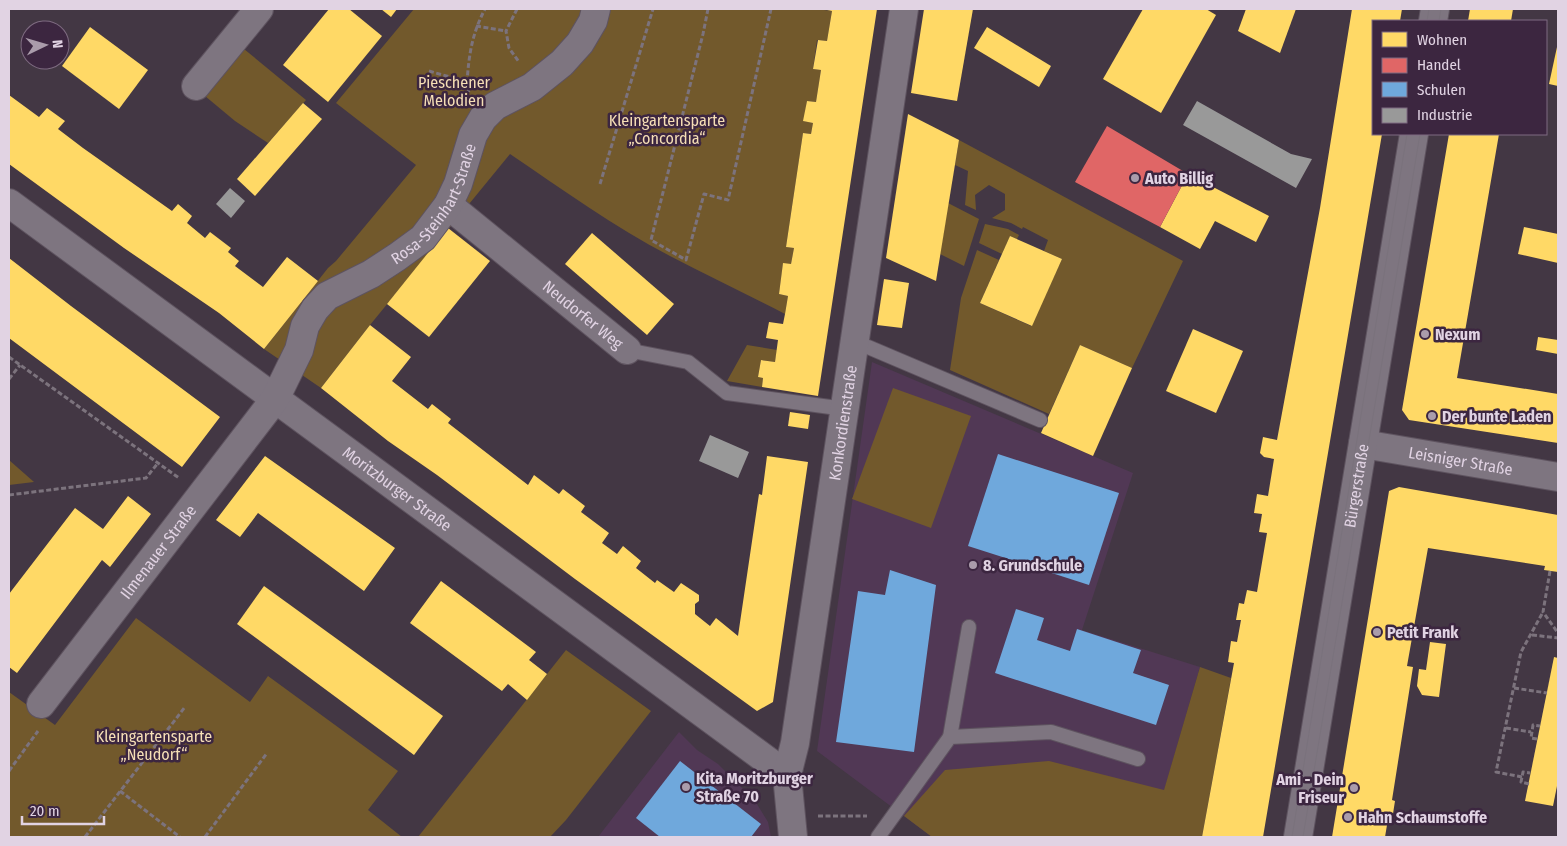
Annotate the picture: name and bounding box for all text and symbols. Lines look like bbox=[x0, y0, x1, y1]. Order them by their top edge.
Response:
north arrow bbox=[20, 20, 70, 70]
legend bbox=[1372, 20, 1547, 135]
text: Wohnen bbox=[1417, 31, 1467, 49]
text: N bbox=[49, 39, 66, 49]
text: Handel bbox=[1417, 56, 1461, 74]
park label: Pieschener Melodien bbox=[418, 73, 491, 110]
text: Schulen bbox=[1417, 81, 1466, 99]
text: Industrie bbox=[1417, 106, 1472, 124]
park label: Kleingartensparte „Concordia“ bbox=[609, 111, 725, 148]
street label: Rosa-Steinhart-Straße bbox=[387, 141, 480, 268]
place label: Auto Billig bbox=[1144, 169, 1213, 188]
marker: Auto Billig bbox=[1129, 172, 1141, 184]
street label: Neudorfer Weg bbox=[539, 277, 627, 353]
place label: Nexum bbox=[1435, 325, 1480, 344]
marker: Nexum bbox=[1419, 328, 1431, 340]
street label: Konkordienstraße bbox=[825, 364, 861, 482]
place label: Der bunte Laden bbox=[1442, 407, 1552, 426]
marker: Der bunte Laden bbox=[1426, 410, 1438, 422]
street label: Bürgerstraße bbox=[1340, 442, 1373, 529]
street label: Moritzburger Straße bbox=[339, 443, 455, 535]
street label: Leisniger Straße bbox=[1407, 443, 1514, 479]
street label: Ilmenauer Straße bbox=[116, 501, 200, 603]
place label: 8. Grundschule bbox=[983, 556, 1082, 575]
marker: 8. Grundschule bbox=[967, 559, 979, 571]
place label: Petit Frank bbox=[1387, 623, 1459, 642]
marker: Petit Frank bbox=[1371, 626, 1383, 638]
park label: Kleingartensparte „Neudorf“ bbox=[96, 727, 212, 764]
place label: Kita Moritzburger Straße 70 bbox=[696, 769, 813, 806]
place label: Ami - Dein Friseur bbox=[1275, 770, 1344, 807]
marker: Kita Moritzburger Straße 70 bbox=[680, 781, 692, 793]
marker: Ami - Dein Friseur bbox=[1348, 782, 1360, 794]
scale bar bbox=[22, 794, 105, 826]
text: 20 m bbox=[30, 802, 60, 820]
place label: Hahn Schaumstoffe bbox=[1358, 808, 1487, 827]
marker: Hahn Schaumstoffe bbox=[1342, 811, 1354, 823]

